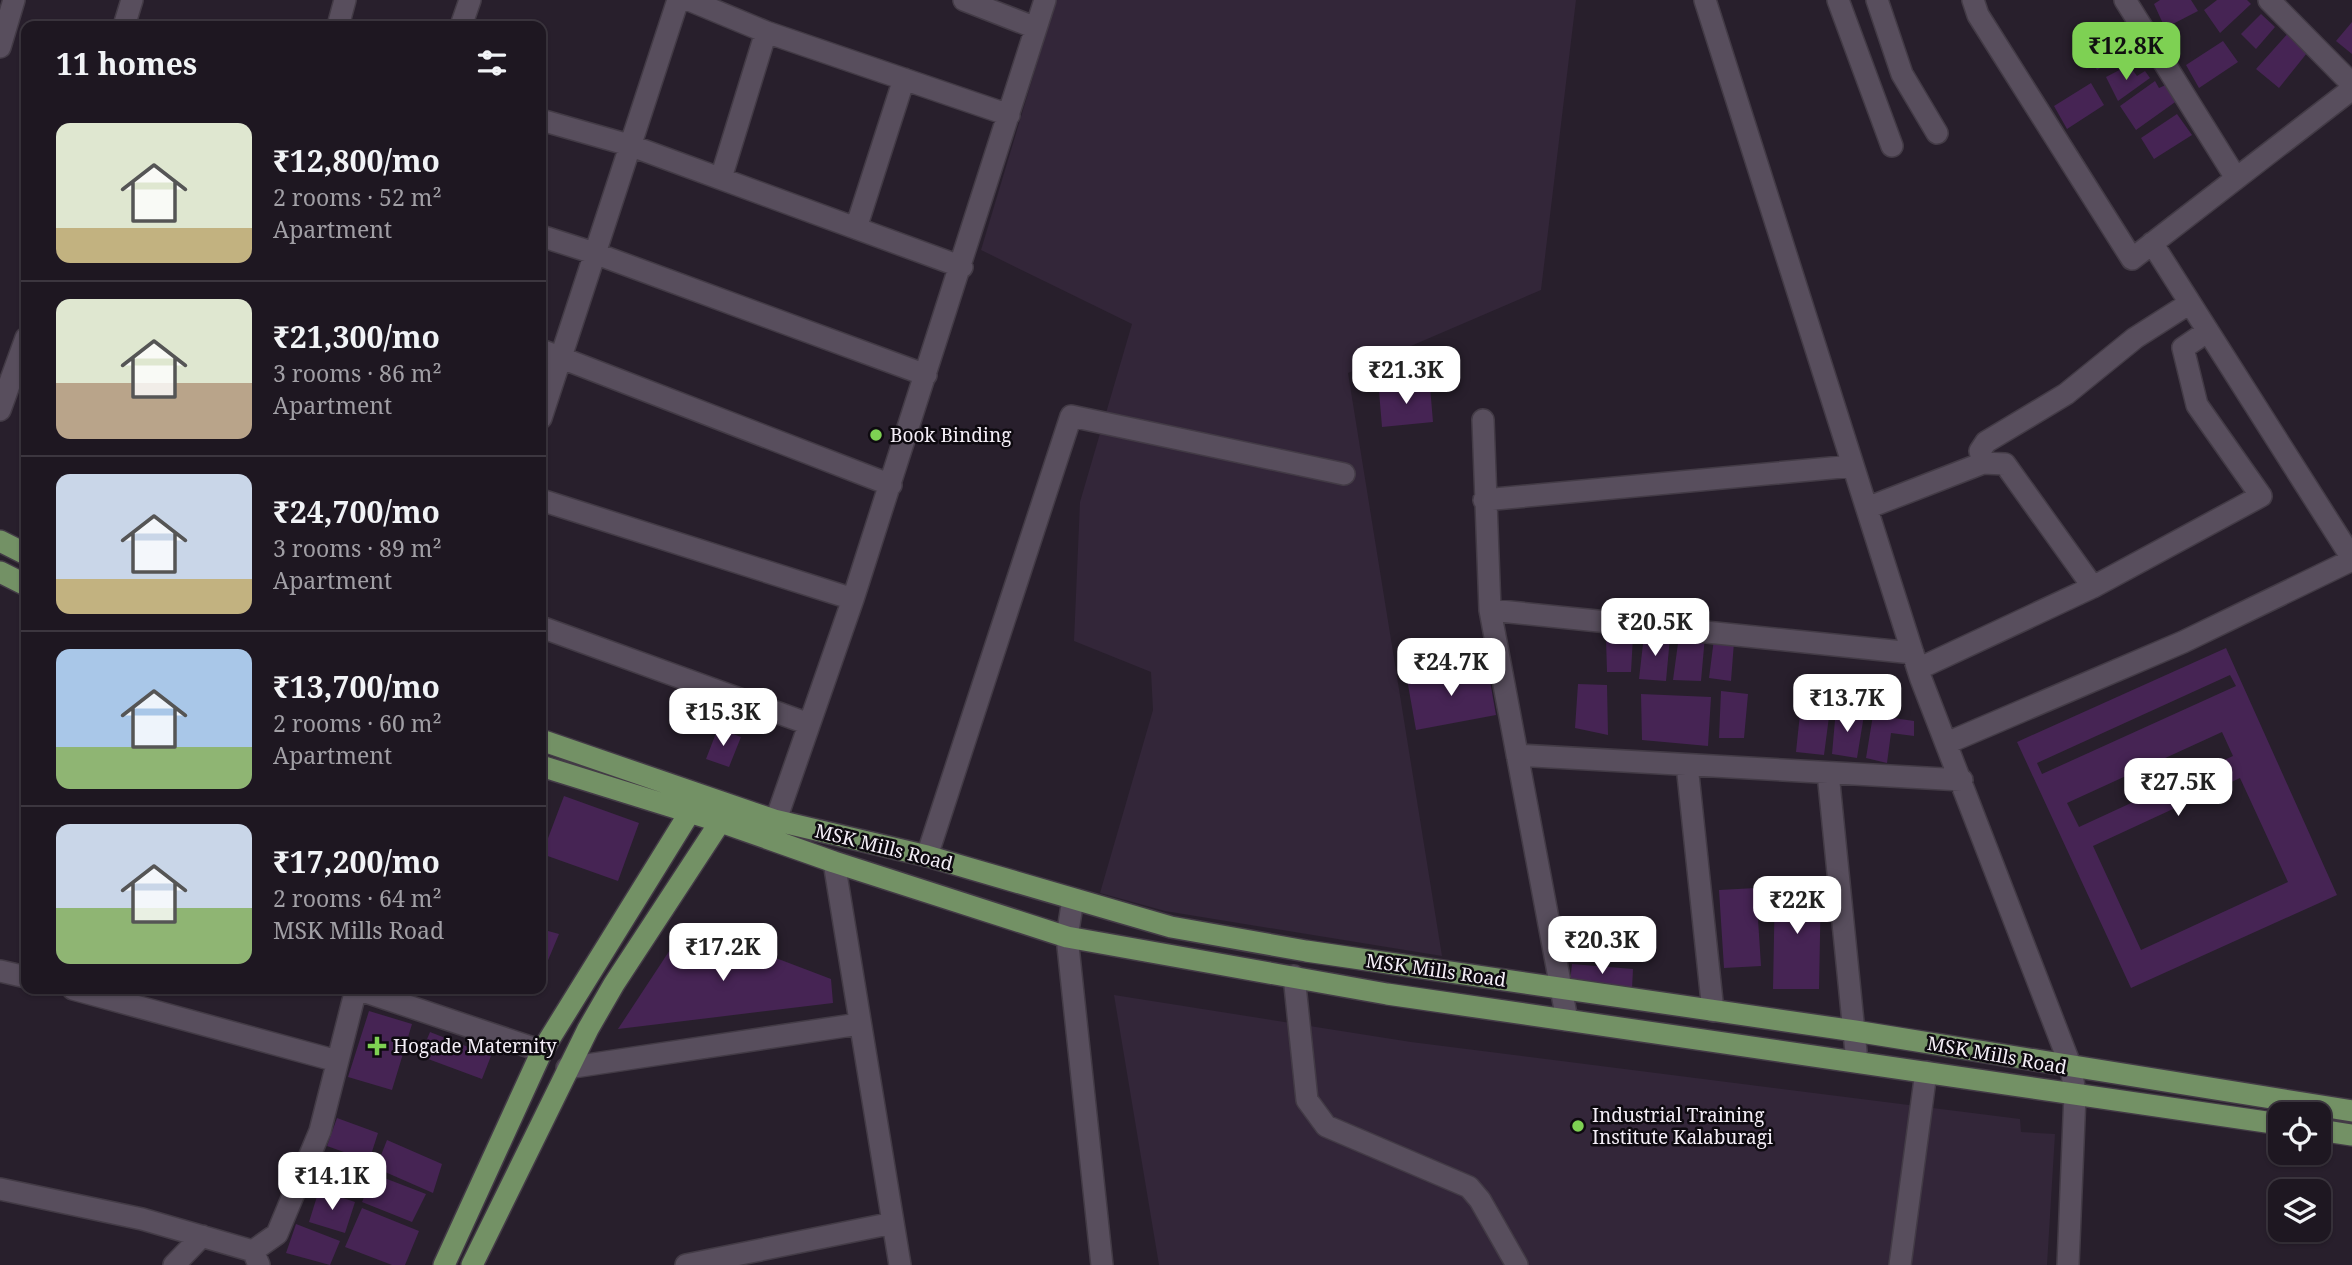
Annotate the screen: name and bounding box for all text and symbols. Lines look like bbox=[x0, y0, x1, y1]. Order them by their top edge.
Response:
pin: ₹12.8K bbox=[2069, 22, 2183, 82]
text: ₹12.8K bbox=[2088, 29, 2164, 61]
text: 11 homes bbox=[56, 43, 197, 84]
icon: filters bbox=[473, 44, 511, 82]
text: ₹12,800/mo bbox=[273, 140, 440, 181]
icon: home bbox=[112, 151, 196, 235]
text: 2 rooms · 52 m² bbox=[273, 181, 442, 213]
text: Apartment bbox=[273, 213, 392, 245]
text: ₹21,300/mo bbox=[273, 316, 440, 357]
icon: home bbox=[112, 327, 196, 411]
pin: ₹21.3K bbox=[1349, 346, 1463, 406]
text: ₹21.3K bbox=[1368, 353, 1444, 385]
text: 3 rooms · 86 m² bbox=[273, 357, 442, 389]
text: Apartment bbox=[273, 389, 392, 421]
place label: Book Binding bbox=[890, 422, 1011, 448]
marker: Book Binding bbox=[868, 427, 884, 443]
text: ₹24,700/mo bbox=[273, 491, 440, 532]
icon: home bbox=[112, 502, 196, 586]
text: 3 rooms · 89 m² bbox=[273, 532, 442, 564]
text: Apartment bbox=[273, 564, 392, 596]
pin: ₹20.5K bbox=[1598, 598, 1712, 658]
text: ₹20.5K bbox=[1617, 605, 1693, 637]
pin: ₹24.7K bbox=[1394, 638, 1508, 698]
text: ₹24.7K bbox=[1413, 645, 1489, 677]
text: ₹13,700/mo bbox=[273, 666, 440, 707]
pin: ₹13.7K bbox=[1790, 674, 1904, 734]
icon: home bbox=[112, 677, 196, 761]
text: ₹13.7K bbox=[1809, 681, 1885, 713]
pin: ₹15.3K bbox=[666, 688, 780, 748]
text: ₹15.3K bbox=[685, 695, 761, 727]
text: 2 rooms · 60 m² bbox=[273, 707, 442, 739]
text: Apartment bbox=[273, 739, 392, 771]
pin: ₹27.5K bbox=[2121, 758, 2235, 818]
text: ₹27.5K bbox=[2140, 765, 2216, 797]
street label: MSK Mills Road bbox=[812, 817, 956, 877]
text: ₹17,200/mo bbox=[273, 841, 440, 882]
icon: home bbox=[112, 852, 196, 936]
pin: ₹22K bbox=[1756, 876, 1838, 936]
text: 2 rooms · 64 m² bbox=[273, 882, 442, 914]
text: ₹22K bbox=[1769, 883, 1825, 915]
text: MSK Mills Road bbox=[273, 914, 444, 946]
pin: ₹20.3K bbox=[1545, 916, 1659, 976]
pin: ₹17.2K bbox=[666, 923, 780, 983]
text: ₹20.3K bbox=[1564, 923, 1640, 955]
text: ₹17.2K bbox=[685, 930, 761, 962]
street label: MSK Mills Road bbox=[1364, 947, 1508, 993]
street label: MSK Mills Road bbox=[1925, 1030, 2069, 1080]
place label: Hogade Maternity bbox=[393, 1033, 557, 1059]
marker: Hogade Maternity bbox=[367, 1036, 387, 1056]
place label: Industrial Training Institute Kalaburagi bbox=[1592, 1102, 1773, 1150]
map controls bbox=[2268, 1102, 2331, 1242]
button: locate bbox=[2268, 1102, 2331, 1165]
marker: Industrial Training Institute Kalaburagi bbox=[1570, 1118, 1586, 1134]
pin: ₹14.1K bbox=[275, 1152, 389, 1212]
text: ₹14.1K bbox=[294, 1159, 370, 1191]
button: layers bbox=[2268, 1179, 2331, 1242]

